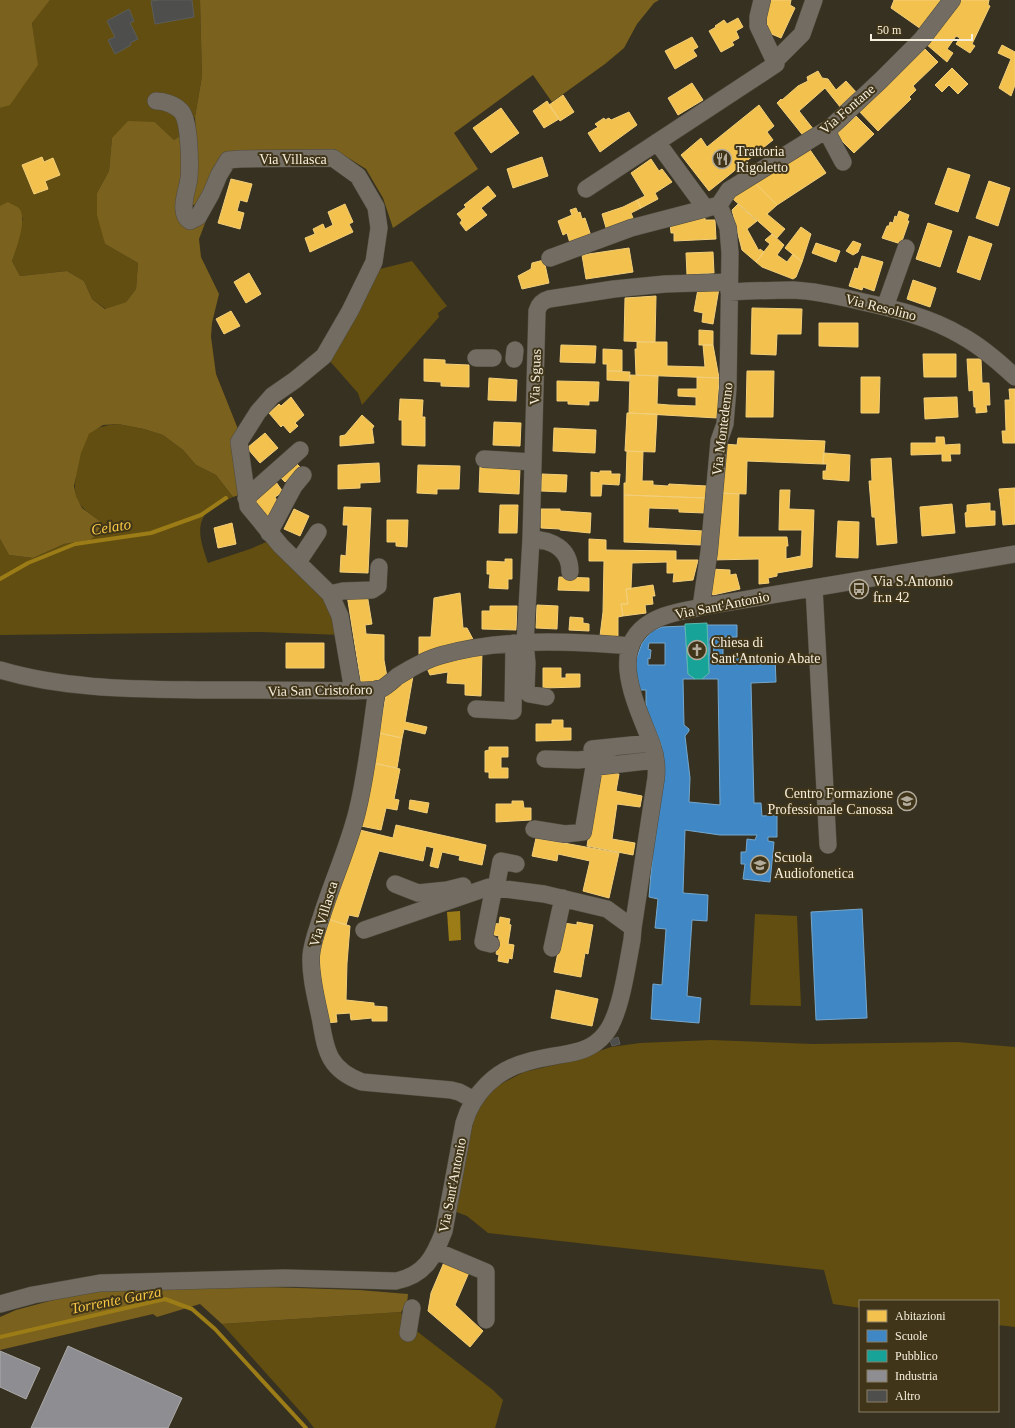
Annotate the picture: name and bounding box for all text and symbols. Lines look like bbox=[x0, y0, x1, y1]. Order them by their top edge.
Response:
scale bar bbox=[871, 16, 972, 42]
text: 50 m bbox=[877, 23, 902, 37]
street label: Via Fontane bbox=[817, 81, 878, 137]
place label: Trattoria Rigoletto bbox=[736, 144, 788, 175]
restaurant icon: Trattoria Rigoletto bbox=[711, 148, 733, 170]
street label: Via Villasca bbox=[259, 152, 328, 167]
street label: Via Resolino bbox=[844, 291, 918, 324]
street label: Via Sguas bbox=[527, 349, 544, 405]
street label: Via Montedenno bbox=[709, 382, 736, 476]
water label: Celato bbox=[90, 516, 132, 538]
place label: Via S.Antonio fr.n 42 bbox=[873, 574, 953, 605]
bus stop icon: Via S.Antonio fr.n 42 bbox=[848, 578, 870, 600]
street label: Via Sant'Antonio bbox=[673, 589, 771, 622]
place label: Chiesa di Sant'Antonio Abate bbox=[711, 635, 820, 666]
church icon: Chiesa di Sant'Antonio Abate bbox=[686, 639, 708, 661]
street label: Via San Cristoforo bbox=[267, 682, 373, 699]
place label: Centro Formazione Professionale Canossa bbox=[767, 786, 894, 817]
school or university icon: Centro Formazione Professionale Canossa bbox=[896, 790, 918, 812]
place label: Scuola Audiofonetica bbox=[774, 850, 855, 881]
school or university icon: Scuola Audiofonetica bbox=[749, 854, 771, 876]
street label: Via Villasca bbox=[306, 879, 341, 949]
street label: Via Sant'Antonio bbox=[436, 1136, 469, 1234]
water label: Torrente Garza bbox=[69, 1283, 163, 1317]
legend bbox=[859, 1300, 999, 1412]
text: Abitazioni bbox=[895, 1309, 946, 1323]
text: Scuole bbox=[895, 1329, 928, 1343]
text: Pubblico bbox=[895, 1349, 938, 1363]
text: Industria bbox=[895, 1369, 938, 1383]
text: Altro bbox=[895, 1389, 920, 1403]

